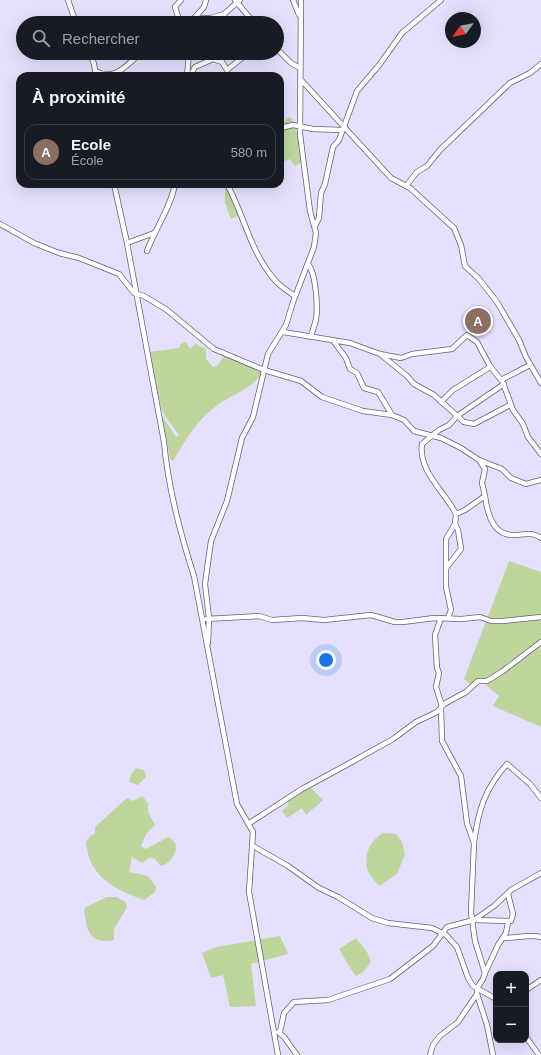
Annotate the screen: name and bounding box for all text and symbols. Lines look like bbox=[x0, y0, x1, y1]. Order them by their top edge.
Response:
north arrow bbox=[445, 12, 481, 48]
search box bbox=[16, 16, 284, 60]
icon: search bbox=[30, 27, 52, 49]
text: Rechercher bbox=[62, 30, 140, 47]
text: À proximité bbox=[32, 88, 126, 107]
text: Ecole bbox=[71, 136, 111, 153]
text: A bbox=[41, 145, 51, 160]
text: 580 m bbox=[231, 145, 267, 160]
text: École bbox=[71, 153, 104, 168]
pin: A bbox=[465, 306, 491, 336]
your location bbox=[316, 650, 336, 670]
map controls bbox=[493, 971, 529, 1043]
button: + bbox=[493, 971, 529, 1007]
button: − bbox=[493, 1007, 529, 1043]

